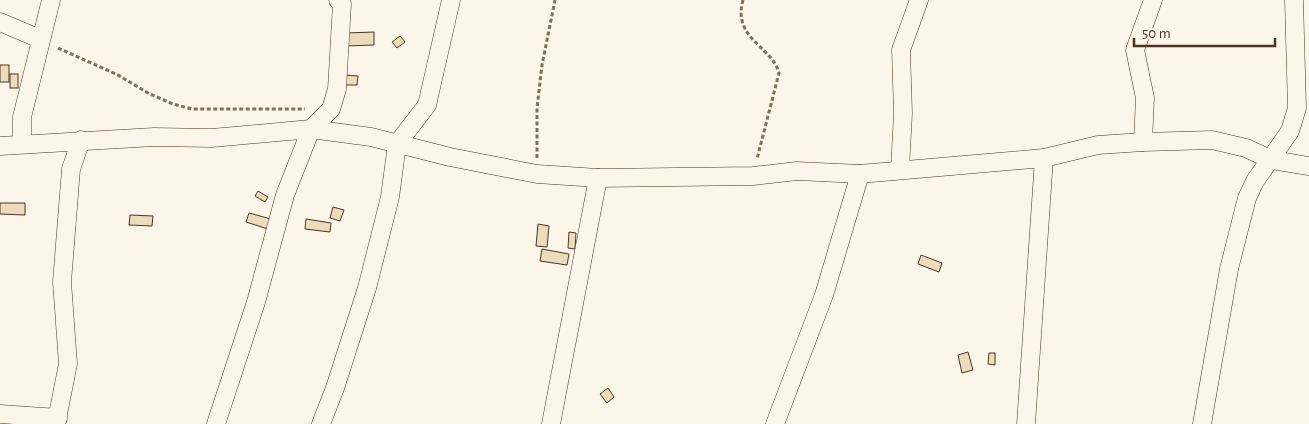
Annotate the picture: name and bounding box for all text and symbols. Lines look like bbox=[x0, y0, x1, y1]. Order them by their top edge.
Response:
scale bar bbox=[1134, 15, 1275, 47]
text: 50 m bbox=[1142, 26, 1171, 41]

